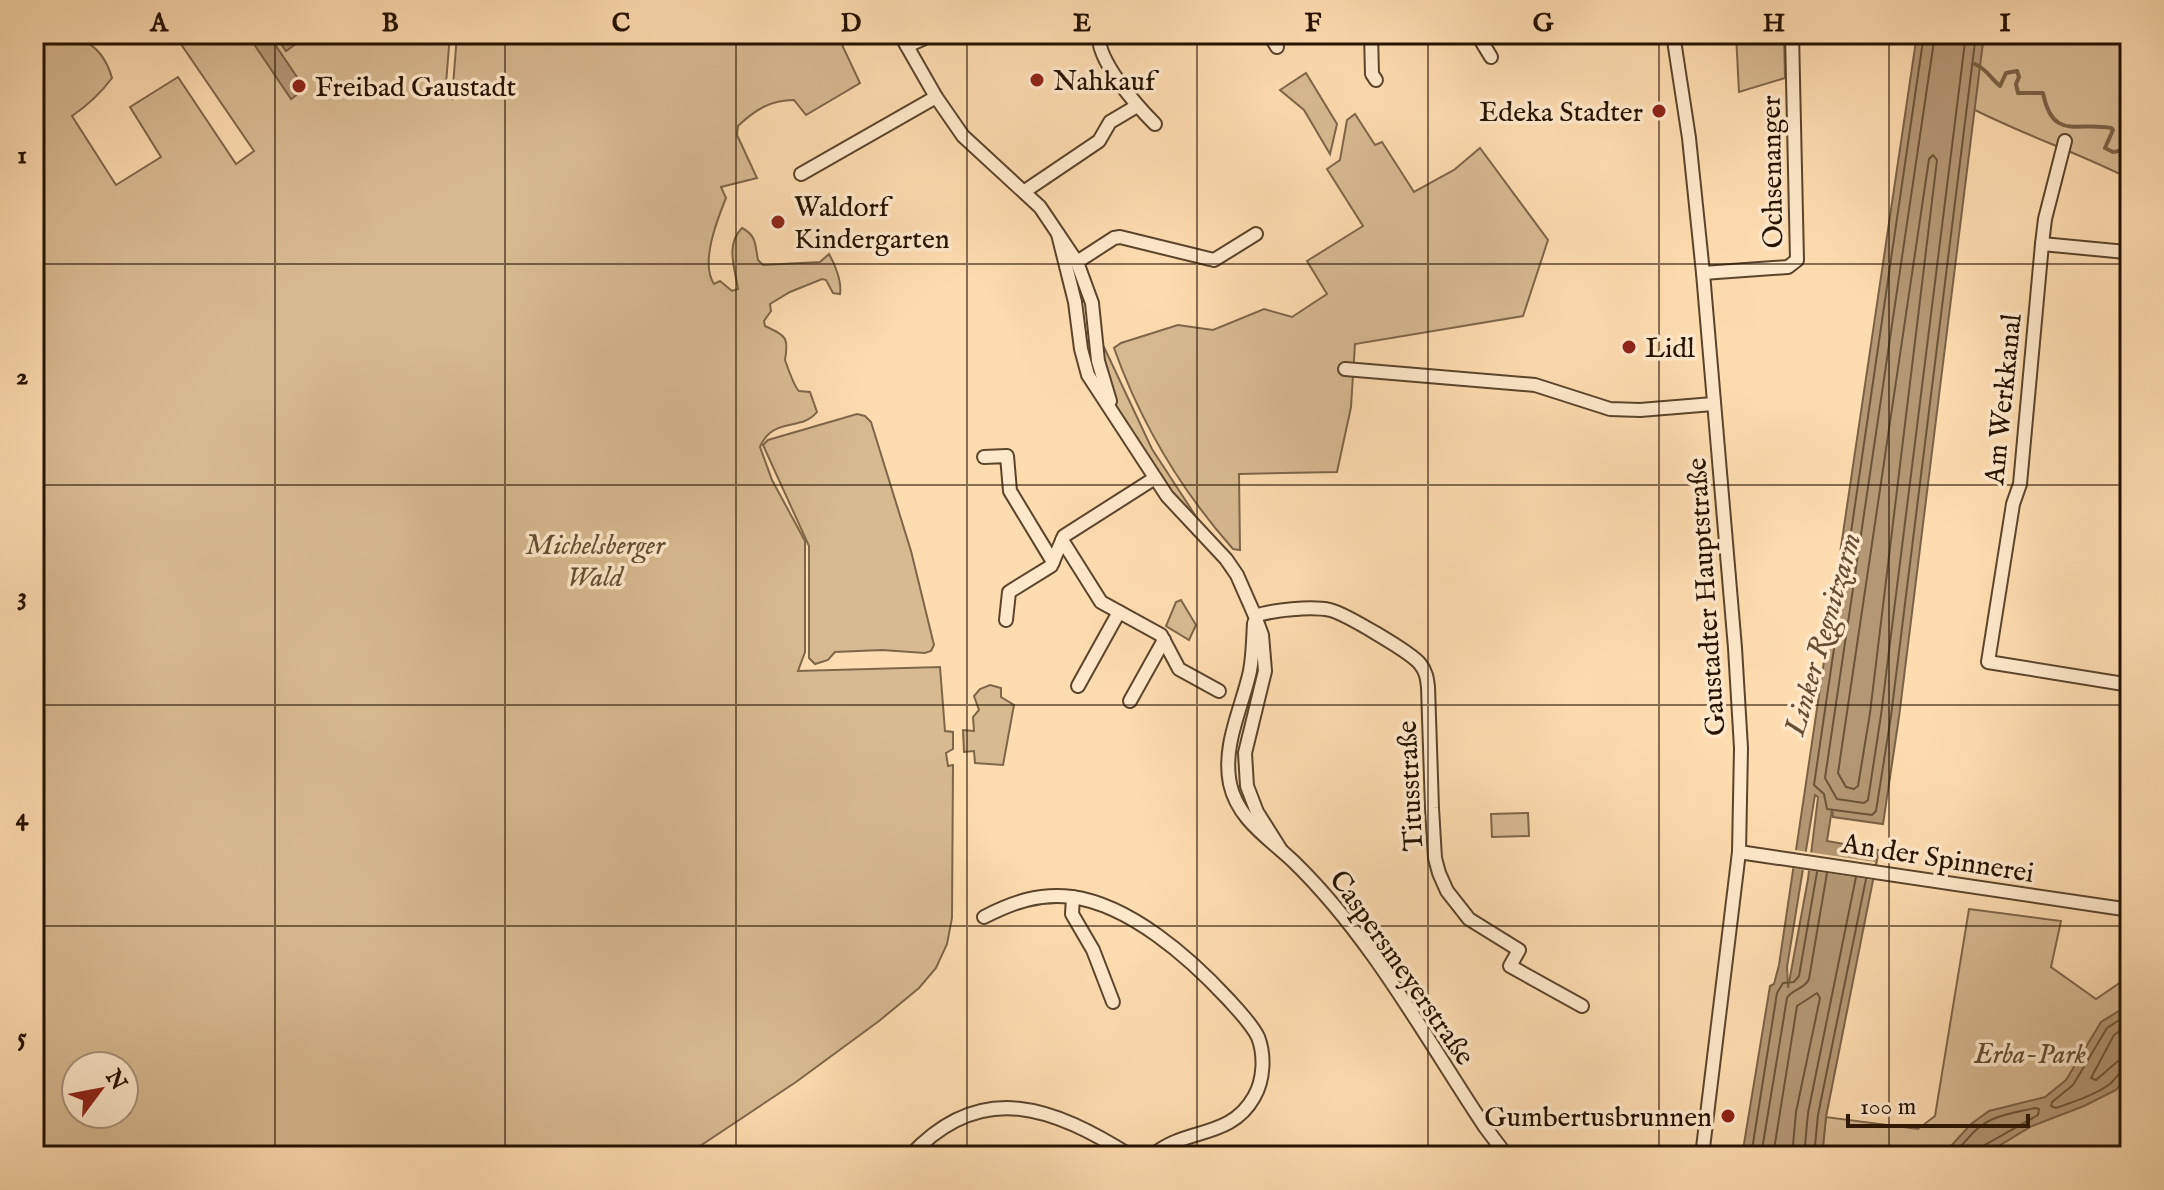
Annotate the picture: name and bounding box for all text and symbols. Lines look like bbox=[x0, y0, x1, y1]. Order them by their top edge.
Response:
text: A bbox=[149, 7, 169, 40]
text: B bbox=[381, 7, 399, 40]
text: C bbox=[612, 7, 631, 40]
text: D bbox=[841, 7, 862, 40]
text: E bbox=[1073, 7, 1091, 40]
text: F bbox=[1305, 7, 1322, 40]
text: G bbox=[1533, 7, 1554, 40]
text: H bbox=[1763, 7, 1785, 40]
text: I bbox=[1999, 7, 2011, 40]
place label: Nahkauf bbox=[1053, 65, 1160, 100]
place label: Freibad Gaustadt bbox=[315, 71, 516, 106]
marker: Nahkauf bbox=[1028, 71, 1046, 89]
marker: Freibad Gaustadt bbox=[290, 77, 308, 95]
street label: Ochsenanger bbox=[1755, 95, 1792, 249]
place label: Edeka Stadter bbox=[1479, 96, 1643, 131]
marker: Edeka Stadter bbox=[1650, 102, 1668, 120]
text: 1 bbox=[17, 139, 27, 172]
place label: Waldorf Kindergarten bbox=[794, 191, 950, 258]
marker: Waldorf Kindergarten bbox=[769, 213, 787, 231]
street label: Am Werkkanal bbox=[1978, 312, 2031, 487]
place label: Lidl bbox=[1645, 332, 1695, 367]
marker: Lidl bbox=[1620, 338, 1638, 356]
text: 2 bbox=[16, 360, 28, 393]
street label: Gaustadter Hauptstraße bbox=[1680, 456, 1735, 737]
park label: Michelsberger Wald bbox=[525, 529, 666, 596]
water label: Linker Regnitzarm bbox=[1777, 529, 1871, 741]
text: 3 bbox=[17, 580, 27, 613]
street label: Titusstraße bbox=[1391, 719, 1432, 852]
text: 4 bbox=[16, 801, 30, 834]
street label: An der Spinnerei bbox=[1838, 827, 2036, 892]
street label: Caspersmeyerstraße bbox=[1321, 864, 1481, 1073]
text: 5 bbox=[17, 1021, 27, 1054]
park label: Erba-Park bbox=[1973, 1038, 2086, 1073]
north arrow bbox=[60, 1050, 140, 1130]
text: N bbox=[98, 1064, 132, 1096]
scale bar bbox=[1848, 1078, 2028, 1128]
text: 100 m bbox=[1860, 1092, 1916, 1123]
place label: Gumbertusbrunnen bbox=[1484, 1101, 1712, 1136]
marker: Gumbertusbrunnen bbox=[1719, 1107, 1737, 1125]

